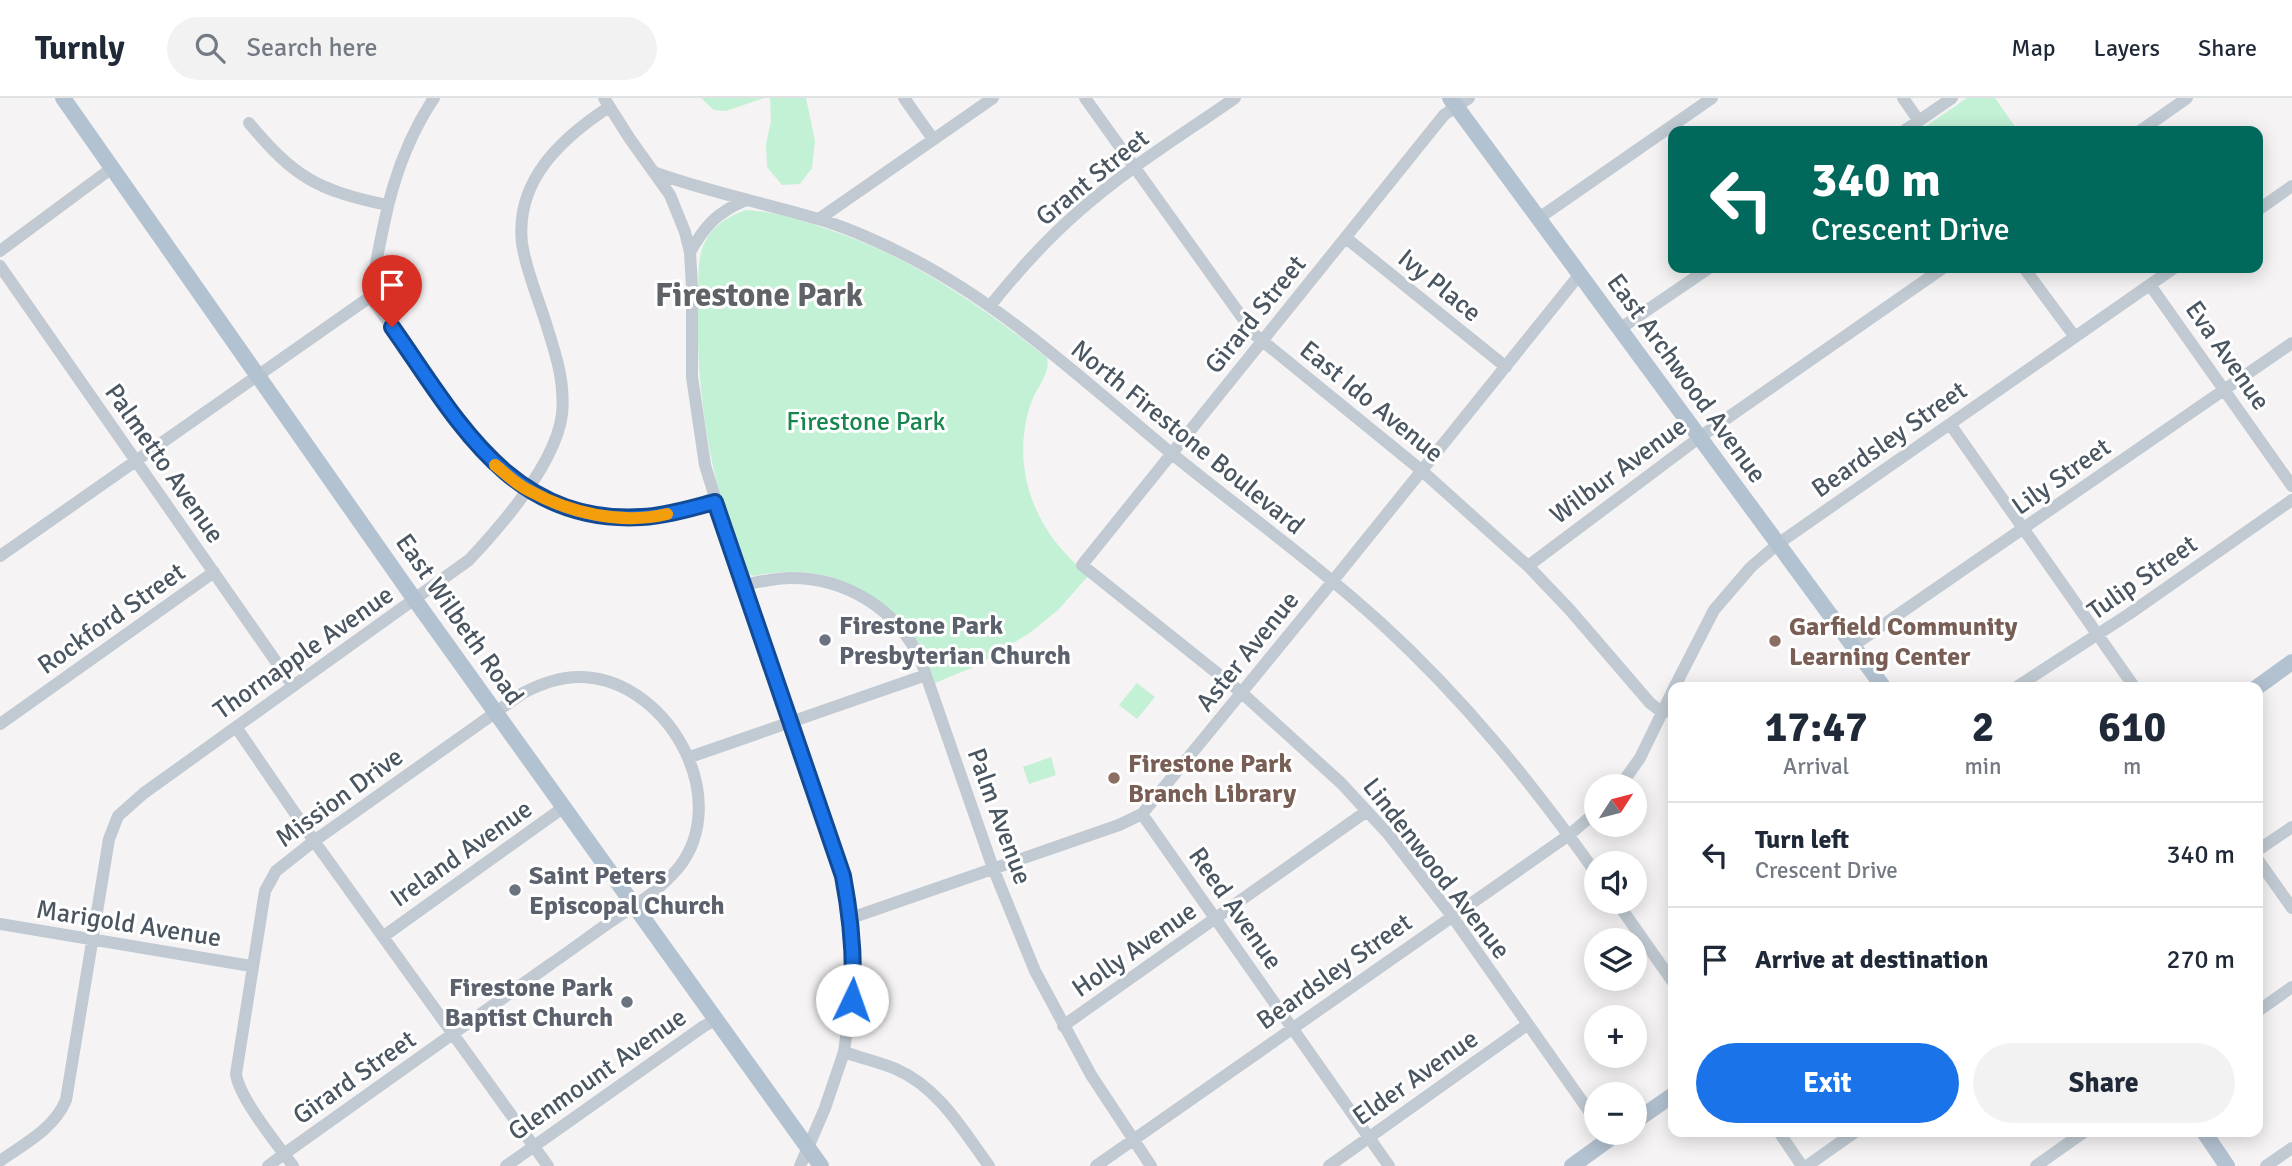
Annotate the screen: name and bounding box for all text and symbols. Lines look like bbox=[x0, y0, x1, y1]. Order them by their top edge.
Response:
search box bbox=[167, 17, 657, 80]
text: Turnly bbox=[35, 28, 125, 69]
icon: search bbox=[191, 29, 229, 67]
text: Search here bbox=[247, 32, 378, 64]
text: Map bbox=[2011, 33, 2056, 63]
text: Layers bbox=[2094, 33, 2160, 63]
text: Share bbox=[2198, 33, 2257, 63]
street label: Grant Street bbox=[1030, 123, 1156, 233]
text: 340 m bbox=[1811, 150, 1941, 210]
icon: left bbox=[1696, 154, 1787, 245]
text: Crescent Drive bbox=[1811, 210, 2010, 249]
street label: Ivy Place bbox=[1391, 243, 1488, 329]
street label: Girard Street bbox=[1198, 249, 1313, 380]
pin bbox=[362, 255, 422, 327]
icon: arrive bbox=[373, 266, 411, 304]
street label: East Archwood Avenue bbox=[1599, 268, 1773, 490]
district label: Firestone Park bbox=[655, 275, 864, 316]
street label: Eva Avenue bbox=[2178, 295, 2277, 416]
street label: North Firestone Boulevard bbox=[1064, 334, 1311, 542]
street label: East Ido Avenue bbox=[1293, 334, 1450, 470]
street label: Beardsley Street bbox=[1806, 374, 1973, 505]
street label: Palmetto Avenue bbox=[97, 378, 231, 549]
park label: Firestone Park bbox=[786, 406, 946, 438]
street label: Wilbur Avenue bbox=[1544, 410, 1693, 531]
street label: Lily Street bbox=[2006, 431, 2117, 522]
street label: East Wilbeth Road bbox=[388, 528, 530, 712]
street label: Tulip Street bbox=[2082, 528, 2204, 627]
street label: Rockford Street bbox=[32, 556, 191, 681]
street label: Thornapple Avenue bbox=[207, 579, 400, 727]
street label: Aster Avenue bbox=[1189, 585, 1306, 718]
place label: Firestone Park Presbyterian Church bbox=[839, 610, 1071, 672]
place label: Garfield Community Learning Center bbox=[1789, 611, 2017, 673]
marker: Firestone Park Presbyterian Church bbox=[817, 632, 833, 648]
marker: Garfield Community Learning Center bbox=[1767, 633, 1783, 649]
text: 17:47 bbox=[1765, 702, 1868, 753]
text: 2 bbox=[1972, 702, 1994, 753]
text: 610 bbox=[2098, 702, 2166, 753]
street label: Mission Drive bbox=[270, 741, 409, 855]
street label: Palm Avenue bbox=[960, 744, 1039, 889]
place label: Firestone Park Branch Library bbox=[1128, 748, 1296, 810]
text: Arrival bbox=[1783, 752, 1849, 781]
text: min bbox=[1964, 752, 2002, 781]
text: m bbox=[2123, 752, 2141, 781]
marker: Firestone Park Branch Library bbox=[1106, 770, 1122, 786]
street label: Lindenwood Avenue bbox=[1356, 772, 1517, 966]
north arrow bbox=[1584, 774, 1647, 836]
map controls bbox=[1584, 774, 1647, 1145]
street label: Ireland Avenue bbox=[385, 793, 539, 914]
text: Turn left bbox=[1755, 824, 1849, 856]
icon: left bbox=[1696, 836, 1734, 874]
text: 340 m bbox=[2166, 839, 2235, 871]
street label: Reed Avenue bbox=[1181, 841, 1289, 976]
button: sound bbox=[1584, 851, 1647, 914]
text: Crescent Drive bbox=[1755, 856, 1898, 885]
place label: Saint Peters Episcopal Church bbox=[529, 860, 725, 922]
marker: Saint Peters Episcopal Church bbox=[507, 882, 523, 898]
street label: Marigold Avenue bbox=[34, 894, 224, 954]
street label: Holly Avenue bbox=[1066, 895, 1203, 1004]
street label: Beardsley Street bbox=[1251, 906, 1418, 1037]
button: layers bbox=[1584, 928, 1647, 991]
icon: arrive bbox=[1696, 941, 1734, 979]
text: Arrive at destination bbox=[1755, 944, 1988, 976]
text: 270 m bbox=[2166, 944, 2235, 976]
position arrow bbox=[815, 963, 889, 1037]
place label: Firestone Park Baptist Church bbox=[445, 972, 613, 1034]
marker: Firestone Park Baptist Church bbox=[619, 994, 635, 1010]
street label: Glenmount Avenue bbox=[502, 1001, 693, 1148]
button: + bbox=[1584, 1005, 1647, 1068]
street label: Elder Avenue bbox=[1347, 1023, 1484, 1133]
street label: Girard Street bbox=[287, 1024, 422, 1132]
button: Exit bbox=[1696, 1043, 1959, 1123]
button: Share bbox=[1973, 1043, 2235, 1123]
button: − bbox=[1584, 1082, 1647, 1145]

